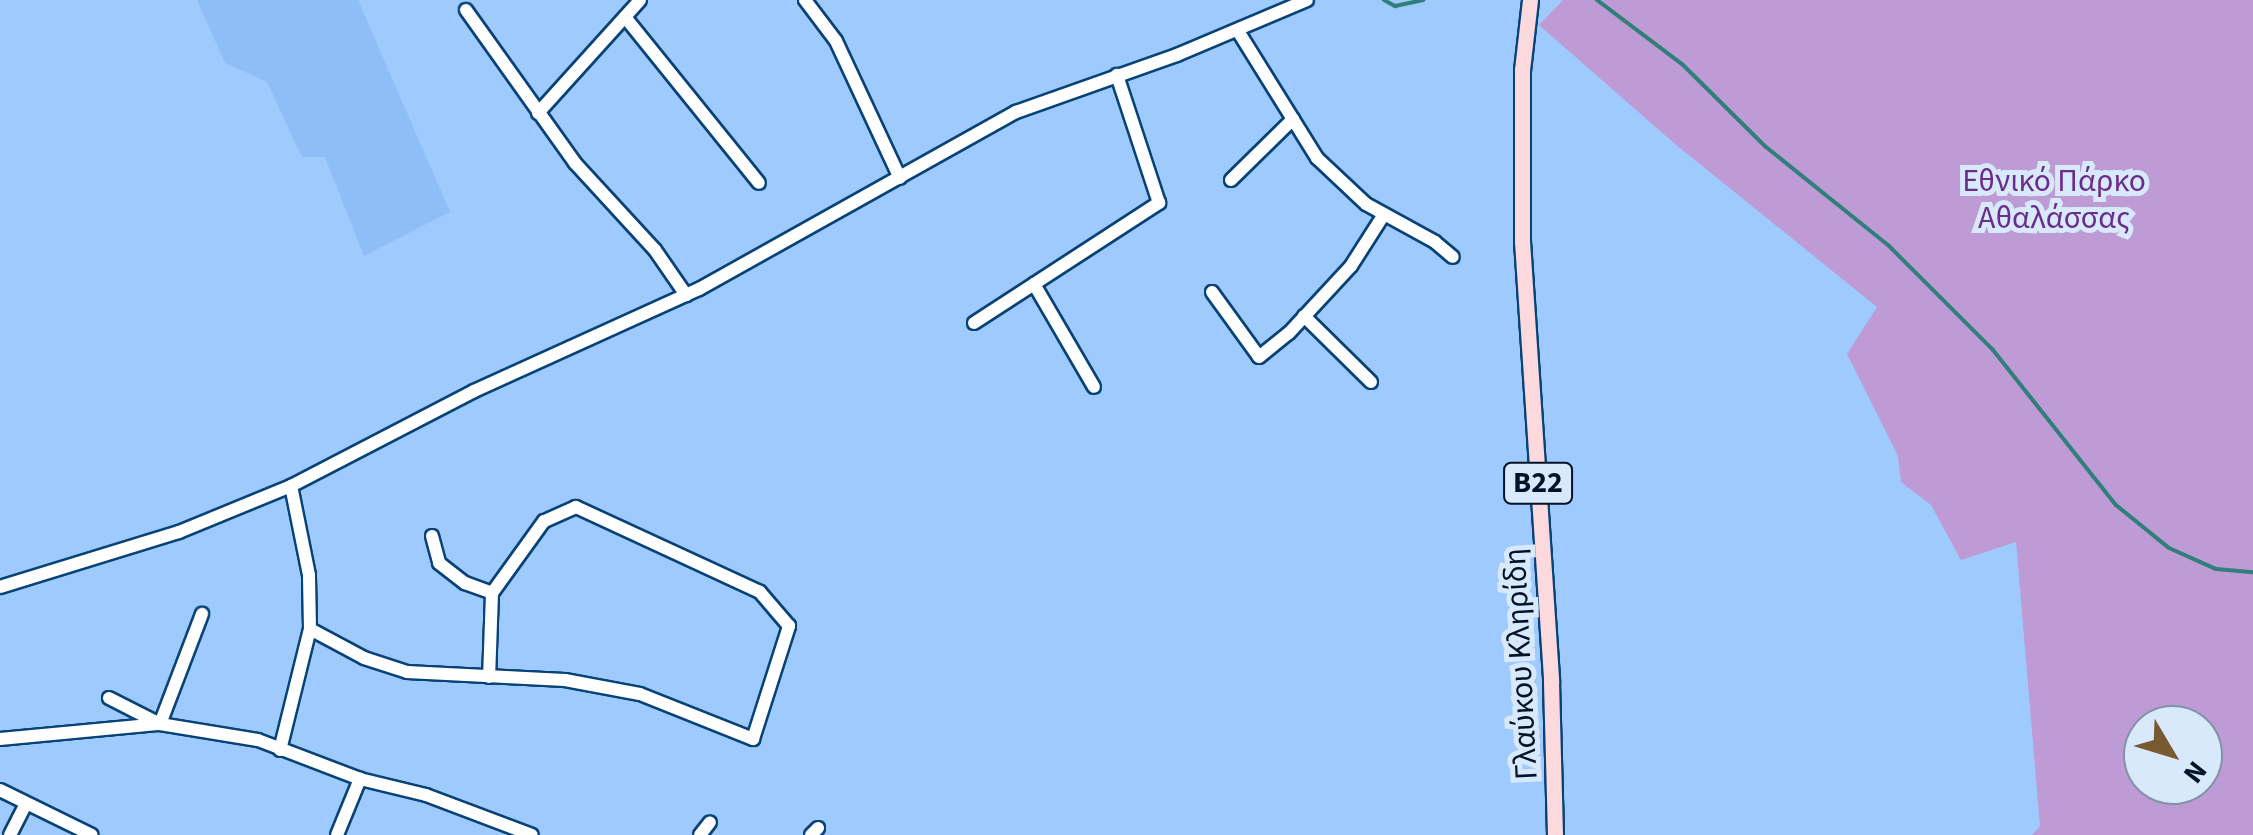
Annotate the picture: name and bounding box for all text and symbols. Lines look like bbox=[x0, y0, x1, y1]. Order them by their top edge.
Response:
park label: Εθνικό Πάρκο Αθαλάσσας bbox=[1962, 163, 2146, 238]
road number: B22 bbox=[1503, 458, 1573, 508]
street label: Γλαύκου Κληρίδη bbox=[1496, 547, 1546, 781]
north arrow bbox=[2123, 705, 2223, 805]
text: N bbox=[2174, 753, 2217, 792]

